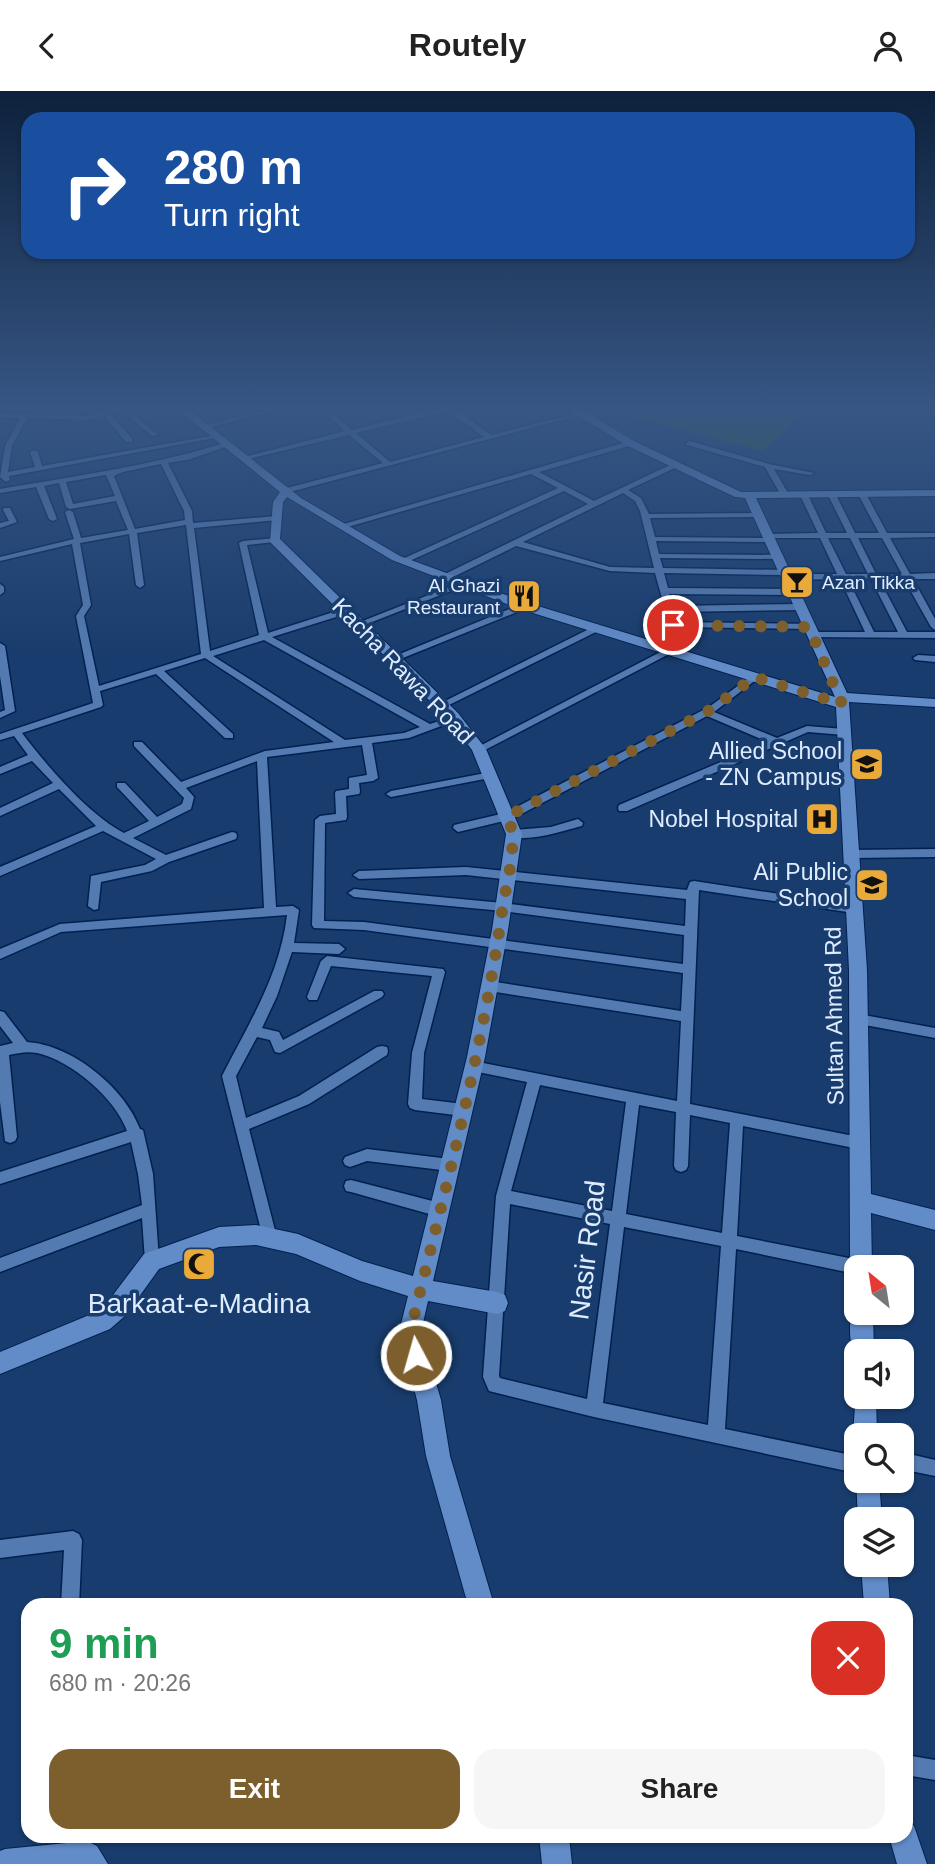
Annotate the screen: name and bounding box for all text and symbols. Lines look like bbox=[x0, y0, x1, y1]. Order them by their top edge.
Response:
icon: back bbox=[28, 27, 66, 65]
text: Routely bbox=[409, 27, 526, 63]
icon: person bbox=[869, 27, 907, 65]
icon: right bbox=[49, 140, 140, 231]
text: 280 m bbox=[164, 140, 303, 194]
text: Turn right bbox=[164, 197, 300, 233]
bar icon: Azan Tikka bbox=[778, 563, 816, 601]
place label: Azan Tikka bbox=[822, 572, 915, 593]
place label: Al Ghazi Restaurant bbox=[407, 575, 501, 618]
restaurant icon: Al Ghazi Restaurant bbox=[505, 577, 543, 615]
street label: Kacha Rawa Road bbox=[327, 593, 479, 749]
pin bbox=[643, 595, 703, 655]
icon: arrive bbox=[654, 606, 692, 644]
place label: Allied School - ZN Campus bbox=[705, 738, 842, 790]
school or university icon: Allied School - ZN Campus bbox=[848, 745, 886, 783]
hospital icon: Nobel Hospital bbox=[803, 800, 841, 838]
place label: Nobel Hospital bbox=[648, 806, 798, 832]
place label: Ali Public School bbox=[753, 859, 848, 911]
school or university icon: Ali Public School bbox=[853, 866, 891, 904]
street label: Sultan Ahmed Rd bbox=[819, 926, 849, 1106]
street label: Nasir Road bbox=[563, 1179, 611, 1321]
mosque icon: Barkaat-e-Madina bbox=[180, 1245, 218, 1283]
north arrow bbox=[844, 1255, 914, 1325]
map controls bbox=[844, 1255, 914, 1577]
place label: Barkaat-e-Madina bbox=[88, 1288, 311, 1319]
position arrow bbox=[379, 1318, 453, 1392]
button: sound bbox=[844, 1339, 914, 1409]
button: search bbox=[844, 1423, 914, 1493]
button: layers bbox=[844, 1507, 914, 1577]
text: 9 min bbox=[49, 1620, 159, 1667]
button: close bbox=[811, 1621, 885, 1695]
text: 680 m · 20:26 bbox=[49, 1670, 191, 1696]
button: Exit bbox=[49, 1749, 460, 1829]
button: Share bbox=[474, 1749, 885, 1829]

